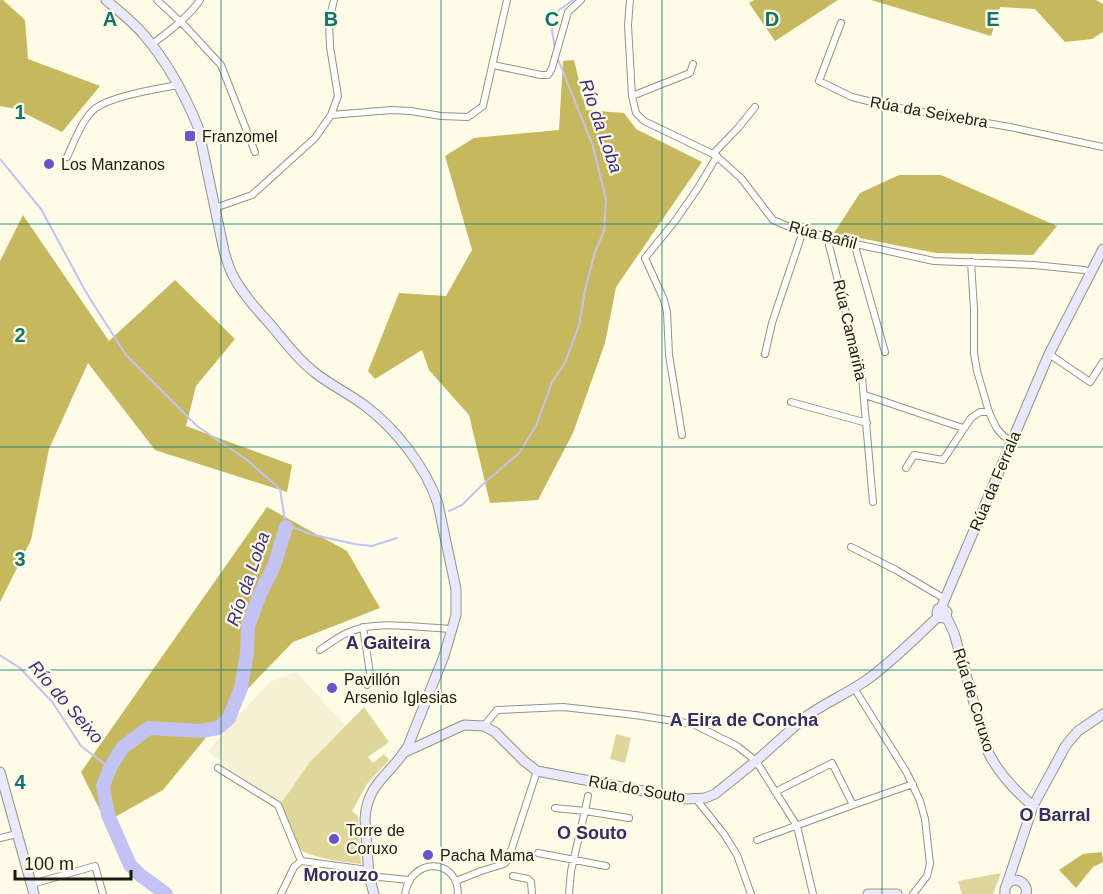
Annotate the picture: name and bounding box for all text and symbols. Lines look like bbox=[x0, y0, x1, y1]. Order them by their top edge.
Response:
text: A bbox=[103, 8, 117, 30]
text: B bbox=[324, 8, 338, 30]
text: C bbox=[545, 8, 559, 30]
text: D bbox=[765, 8, 779, 30]
text: E bbox=[986, 8, 1000, 30]
water label: Río da Loba bbox=[576, 76, 626, 176]
street label: Rúa da Seixebra bbox=[869, 93, 989, 131]
text: 1 bbox=[14, 101, 26, 123]
place label: Franzomel bbox=[202, 128, 278, 145]
marker: Franzomel bbox=[183, 129, 197, 143]
place label: Los Manzanos bbox=[61, 156, 165, 173]
marker: Los Manzanos bbox=[42, 157, 56, 171]
street label: Rúa Bañil bbox=[787, 218, 859, 252]
street label: Rúa Camariña bbox=[830, 278, 870, 382]
text: 2 bbox=[14, 324, 26, 346]
street label: Rúa da Ferrala bbox=[966, 428, 1024, 533]
water label: Río da Loba bbox=[223, 529, 273, 629]
text: 3 bbox=[14, 548, 26, 570]
district label: A Gaiteira bbox=[346, 633, 431, 653]
street label: Rúa de Coruxo bbox=[950, 646, 998, 754]
water label: Río do Seixo bbox=[25, 657, 107, 747]
place label: Pavillón Arsenio Iglesias bbox=[344, 671, 457, 706]
marker: Pavillón Arsenio Iglesias bbox=[325, 681, 339, 695]
district label: A Eira de Concha bbox=[670, 710, 819, 730]
text: 4 bbox=[14, 771, 26, 793]
street label: Rúa do Souto bbox=[587, 772, 687, 806]
district label: O Barral bbox=[1019, 805, 1091, 825]
place label: Torre de Coruxo bbox=[346, 822, 405, 857]
district label: O Souto bbox=[557, 823, 627, 843]
marker: Torre de Coruxo bbox=[327, 832, 341, 846]
scale bar bbox=[15, 843, 130, 881]
place label: Pacha Mama bbox=[440, 847, 534, 864]
marker: Pacha Mama bbox=[421, 848, 435, 862]
text: 100 m bbox=[24, 854, 74, 874]
district label: Morouzo bbox=[304, 865, 378, 885]

